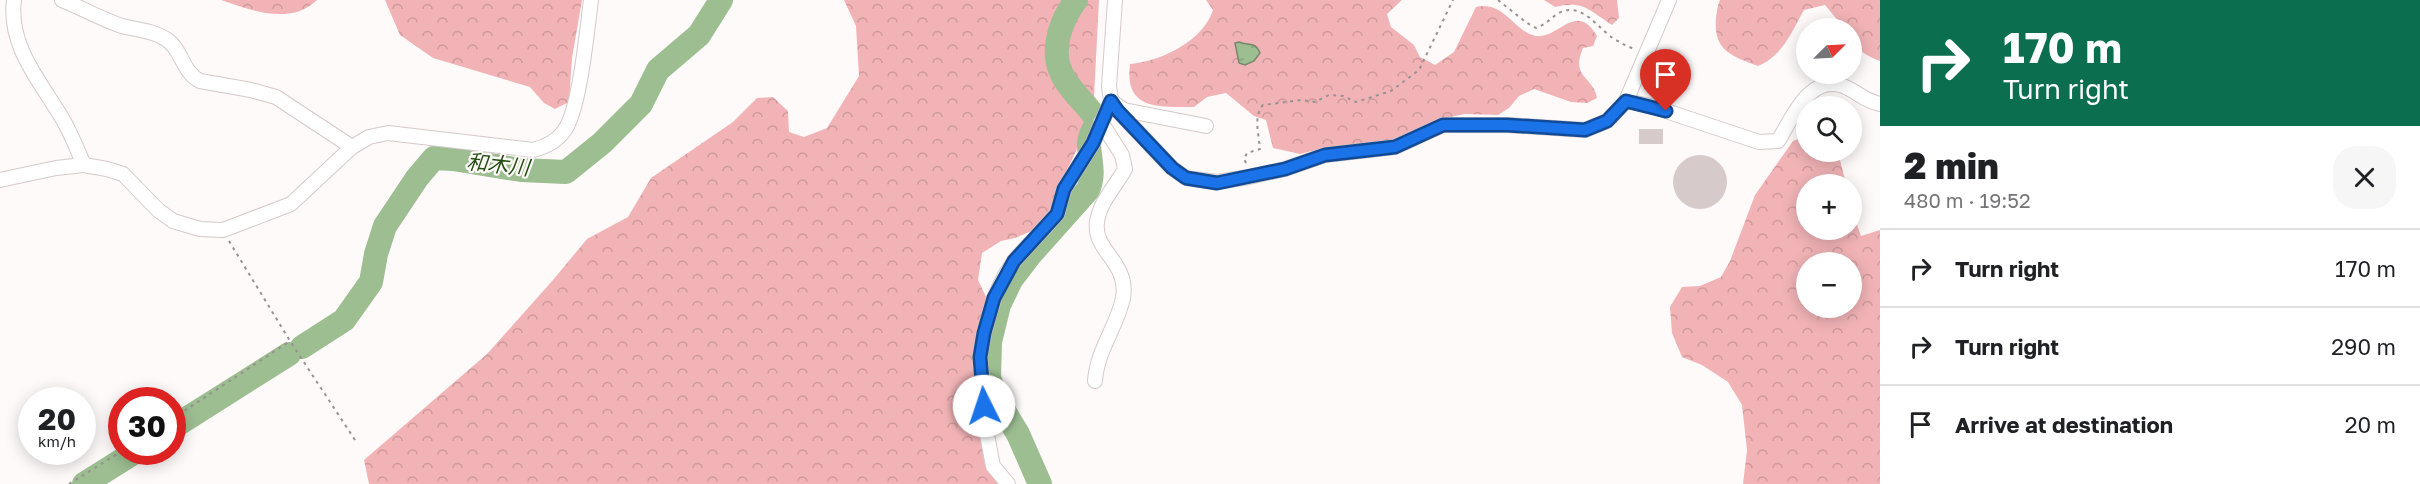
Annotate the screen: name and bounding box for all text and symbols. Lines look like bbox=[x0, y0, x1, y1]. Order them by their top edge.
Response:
north arrow bbox=[1796, 18, 1862, 84]
map controls bbox=[1796, 18, 1862, 318]
text: 170 m bbox=[2003, 22, 2122, 72]
icon: right bbox=[1904, 24, 1982, 102]
pin bbox=[1640, 49, 1691, 111]
icon: arrive bbox=[1649, 58, 1682, 91]
text: Turn right bbox=[2003, 73, 2129, 105]
button: search bbox=[1796, 96, 1862, 162]
text: 2 min bbox=[1904, 144, 1999, 187]
button: close bbox=[2333, 146, 2396, 209]
water label: 和木川 bbox=[465, 148, 533, 180]
button: + bbox=[1796, 174, 1862, 240]
text: 480 m · 19:52 bbox=[1904, 188, 2031, 212]
button: − bbox=[1796, 252, 1862, 318]
icon: right bbox=[1904, 252, 1937, 285]
text: Turn right bbox=[1955, 255, 2059, 282]
text: 170 m bbox=[2335, 255, 2396, 282]
icon: right bbox=[1904, 330, 1937, 363]
text: Turn right bbox=[1955, 333, 2059, 360]
text: 290 m bbox=[2331, 333, 2396, 360]
position arrow bbox=[952, 374, 1016, 438]
speed limit sign: 30 bbox=[108, 387, 186, 465]
text: 20 bbox=[38, 401, 76, 437]
icon: arrive bbox=[1904, 408, 1937, 441]
text: Arrive at destination bbox=[1955, 411, 2173, 438]
text: 20 m bbox=[2345, 411, 2396, 438]
text: km/h bbox=[38, 432, 76, 450]

